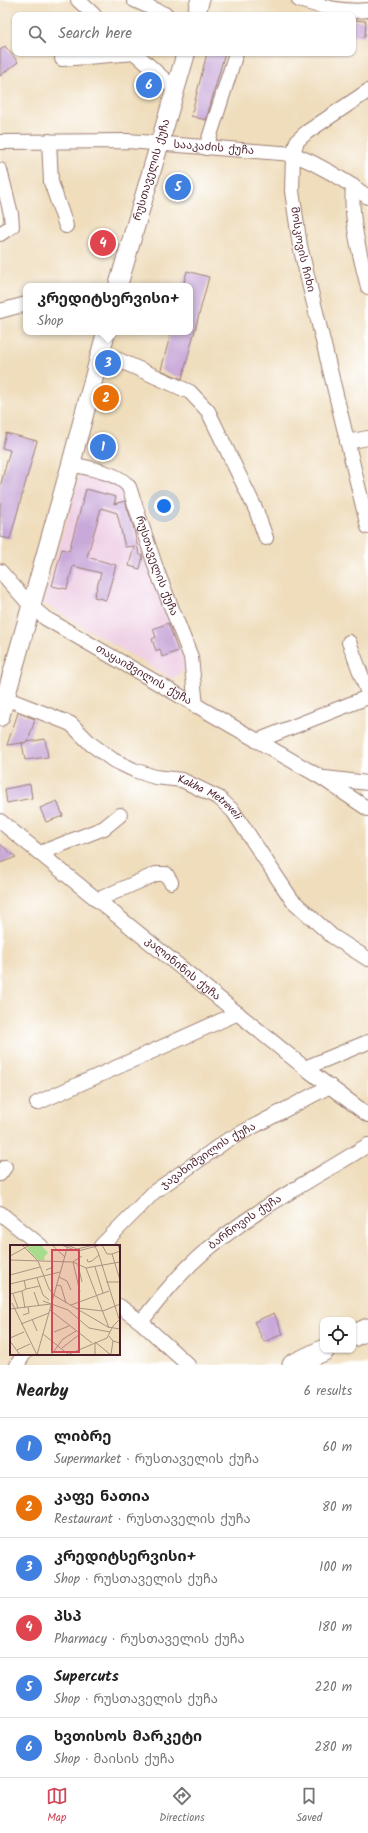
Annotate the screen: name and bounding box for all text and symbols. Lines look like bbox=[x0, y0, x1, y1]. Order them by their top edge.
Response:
search box bbox=[12, 12, 356, 56]
text: Search here bbox=[58, 22, 132, 46]
icon: search bbox=[26, 23, 48, 45]
pin: 6 bbox=[136, 70, 162, 100]
street label: რუსთაველის ქუჩა bbox=[128, 117, 175, 223]
street label: სააკაძის ქუჩა bbox=[173, 136, 255, 160]
pin: 5 bbox=[165, 172, 191, 202]
street label: მოსკოვის ჩიხი bbox=[285, 206, 320, 294]
pin: 4 bbox=[90, 228, 116, 258]
popup bbox=[23, 283, 193, 335]
text: კრედიტსერვისი+ bbox=[37, 287, 179, 311]
text: Shop bbox=[37, 311, 63, 332]
pin: 3 bbox=[95, 348, 121, 378]
pin: 2 bbox=[93, 383, 119, 413]
pin: 1 bbox=[90, 432, 116, 462]
your location bbox=[154, 496, 174, 516]
street label: რუსთაველის ქუჩა bbox=[130, 513, 183, 619]
street label: თაყაიშვილის ქუჩა bbox=[92, 640, 195, 710]
street label: Kakha Metreveli bbox=[177, 771, 246, 824]
street label: კალინინის ქუჩა bbox=[141, 933, 225, 1005]
street label: ჯავახიშვილის ქუჩა bbox=[157, 1118, 259, 1194]
street label: ბარნოვის ქუჩა bbox=[204, 1190, 285, 1254]
inset map bbox=[10, 1245, 120, 1355]
map controls bbox=[320, 1317, 356, 1353]
button: locate bbox=[320, 1317, 356, 1353]
text: Nearby bbox=[16, 1378, 68, 1405]
text: 6 results bbox=[304, 1381, 352, 1402]
text: ლიბრე bbox=[54, 1425, 111, 1449]
text: 1 bbox=[27, 1437, 31, 1458]
text: 60 m bbox=[323, 1437, 352, 1458]
text: Supermarket · რუსთაველის ქუჩა bbox=[54, 1449, 259, 1470]
text: კაფე ნათია bbox=[54, 1485, 150, 1509]
text: 2 bbox=[25, 1497, 33, 1518]
text: 80 m bbox=[322, 1497, 352, 1518]
text: Restaurant · რუსთაველის ქუჩა bbox=[54, 1509, 251, 1530]
text: კრედიტსერვისი+ bbox=[54, 1545, 196, 1569]
text: 3 bbox=[25, 1557, 33, 1578]
text: 100 m bbox=[319, 1557, 352, 1578]
text: Shop · რუსთაველის ქუჩა bbox=[54, 1569, 218, 1590]
text: პსპ bbox=[54, 1605, 82, 1629]
text: 4 bbox=[25, 1617, 33, 1638]
text: 180 m bbox=[318, 1617, 352, 1638]
text: Pharmacy · რუსთაველის ქუჩა bbox=[54, 1629, 245, 1650]
text: Supercuts bbox=[54, 1665, 119, 1689]
text: 5 bbox=[26, 1677, 32, 1698]
text: 220 m bbox=[315, 1677, 352, 1698]
text: Shop · რუსთაველის ქუჩა bbox=[54, 1689, 218, 1710]
text: ხვთისოს მარკეტი bbox=[54, 1725, 202, 1749]
text: 6 bbox=[25, 1737, 33, 1758]
text: 280 m bbox=[315, 1737, 352, 1758]
text: Shop · მაისის ქუჩა bbox=[54, 1749, 175, 1770]
tab: Map bbox=[46, 1785, 68, 1827]
tab: Directions bbox=[159, 1785, 205, 1827]
tab: Saved bbox=[296, 1785, 322, 1827]

